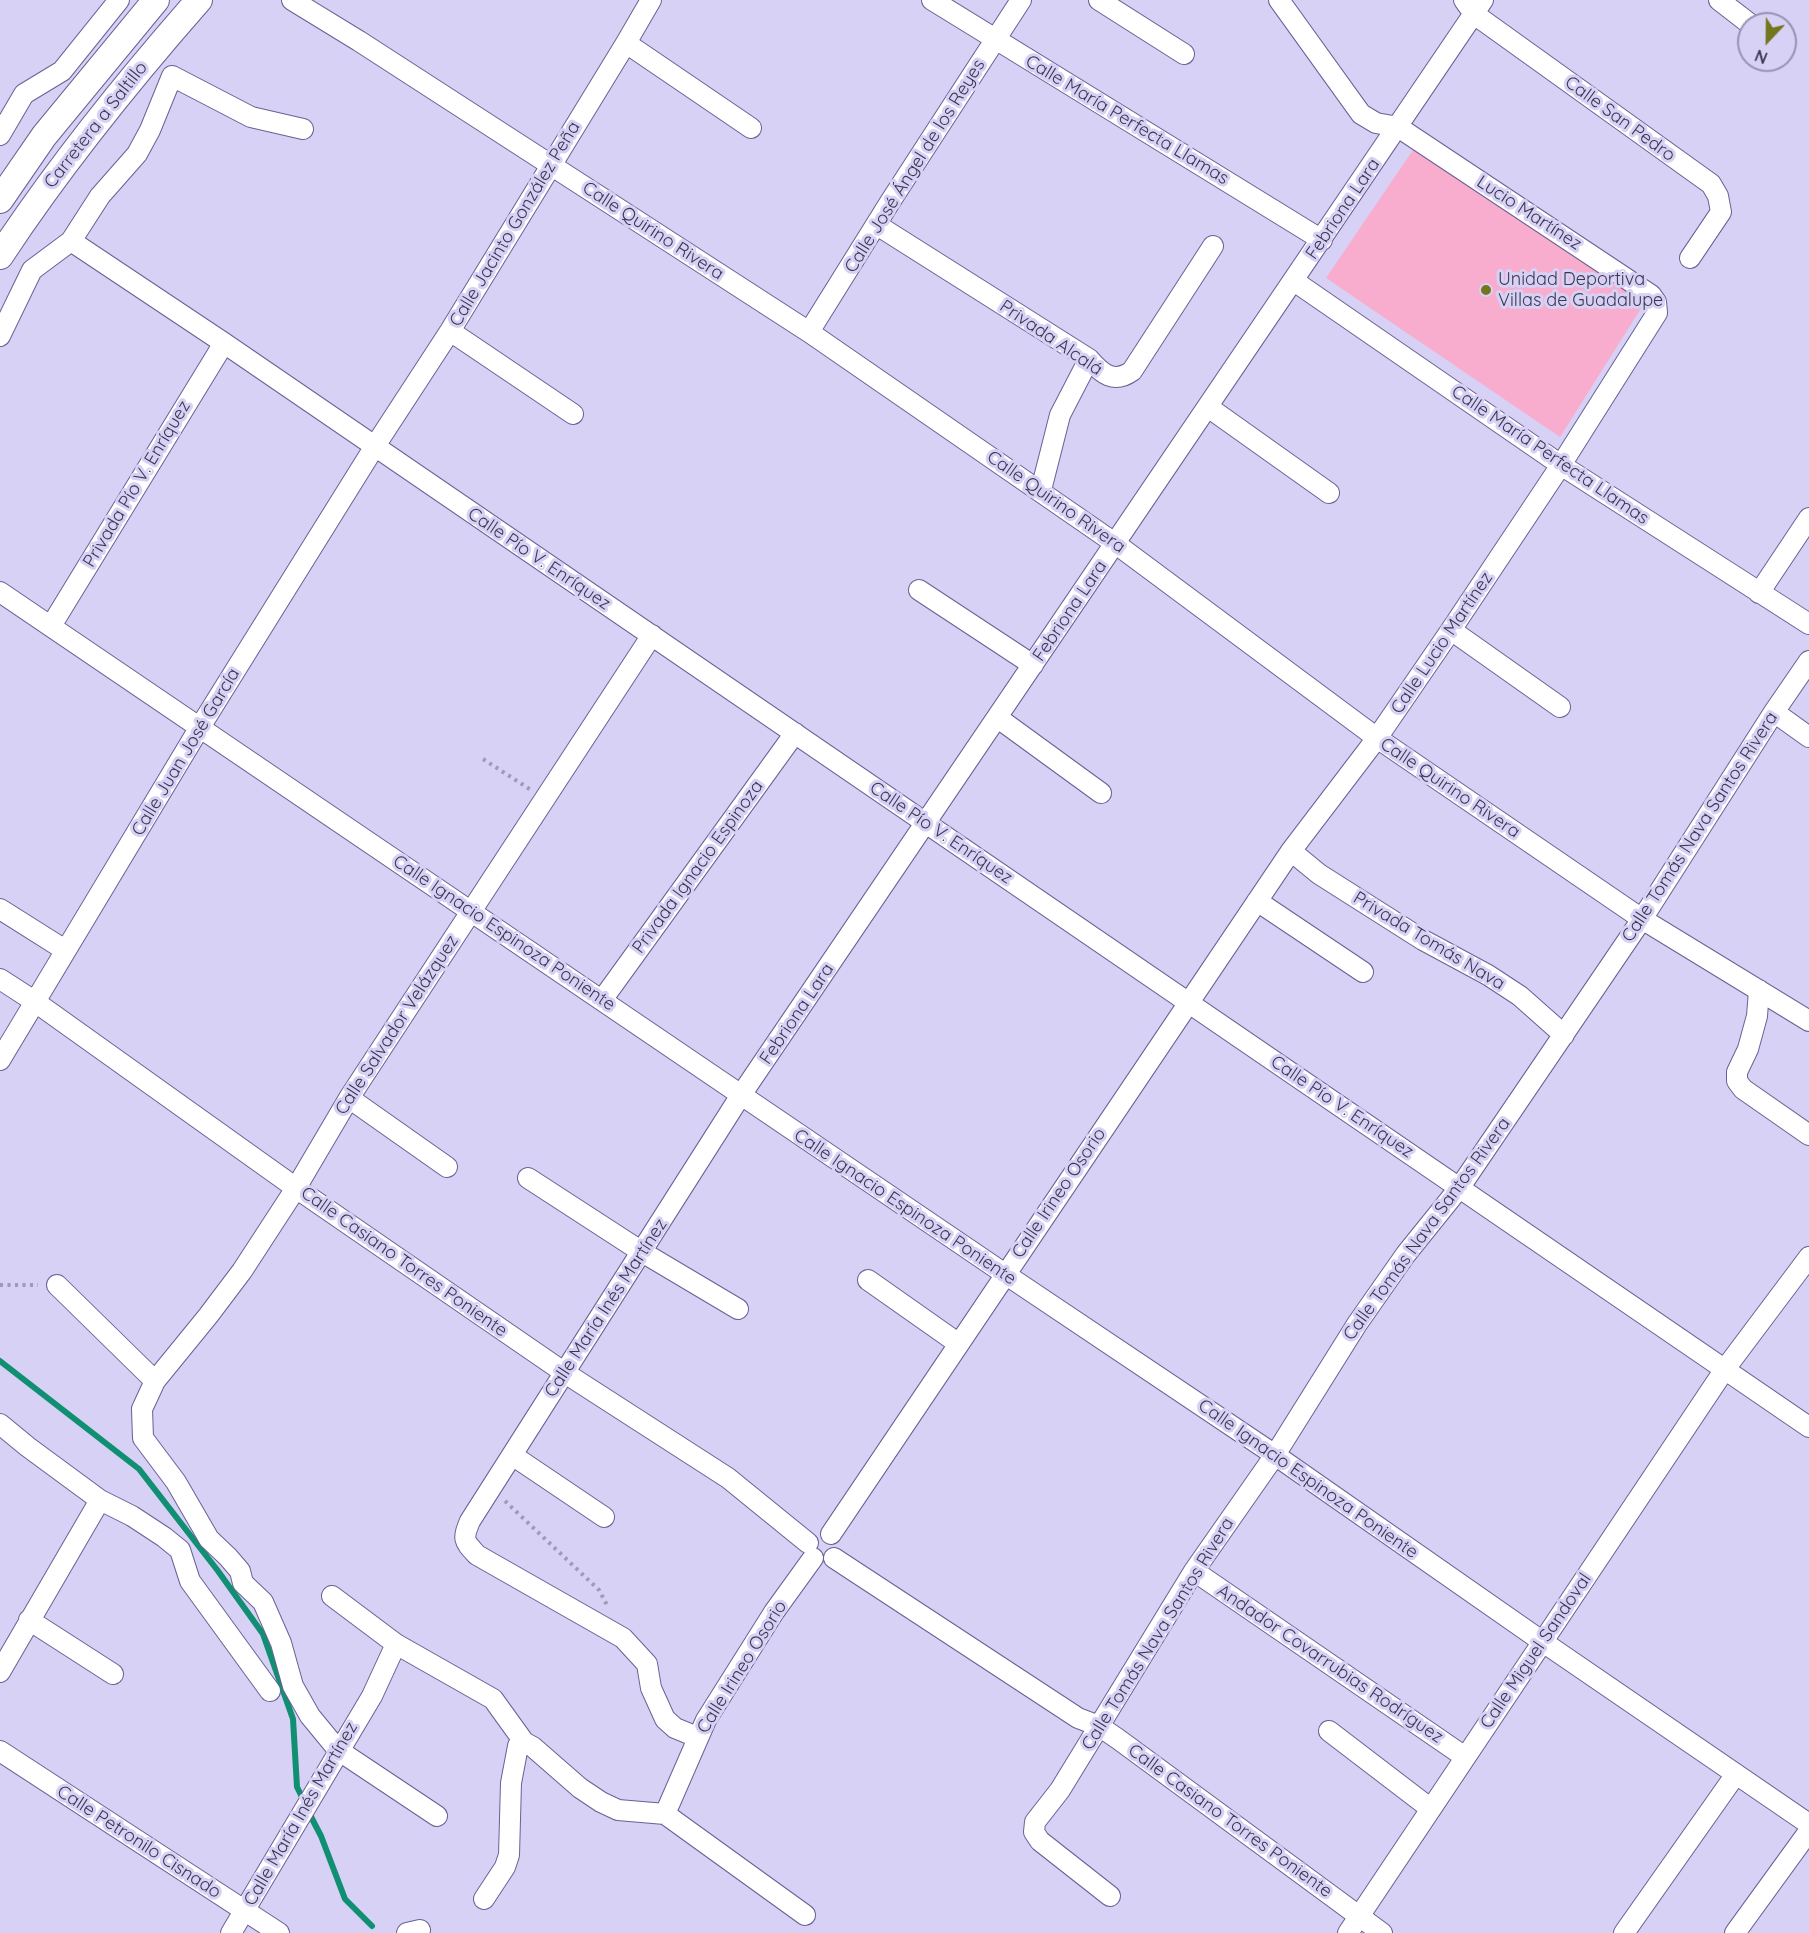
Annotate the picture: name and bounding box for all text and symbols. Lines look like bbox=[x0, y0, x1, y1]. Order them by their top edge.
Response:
north arrow bbox=[1737, 12, 1797, 72]
text: N bbox=[1752, 45, 1770, 68]
street label: Calle María Perfecta Llamas bbox=[1021, 51, 1233, 189]
street label: Calle José Ángel de los Reyes bbox=[840, 55, 990, 277]
street label: Carretera a Saltillo bbox=[40, 57, 152, 193]
street label: Calle San Pedro bbox=[1561, 72, 1679, 166]
street label: Calle Jacinto González Peña bbox=[445, 118, 585, 330]
street label: Febriona Lara bbox=[1301, 154, 1385, 264]
street label: Lucio Martínez bbox=[1473, 171, 1585, 255]
street label: Calle Quirino Rivera bbox=[578, 177, 728, 285]
place label: Unidad Deportiva Villas de Guadalupe bbox=[1498, 269, 1663, 312]
marker: Unidad Deportiva Villas de Guadalupe bbox=[1479, 283, 1493, 297]
street label: Privada Alcalá bbox=[995, 296, 1107, 380]
street label: Calle María Perfecta Llamas bbox=[1447, 381, 1653, 529]
street label: Privada Pío V. Enríquez bbox=[79, 397, 195, 571]
street label: Calle Quirino Rivera bbox=[983, 446, 1129, 558]
street label: Calle Pío V. Enríquez bbox=[463, 503, 615, 615]
street label: Febriona Lara bbox=[1028, 556, 1112, 666]
street label: Calle Lucio Martínez bbox=[1386, 568, 1498, 718]
street label: Calle Juan José García bbox=[127, 664, 245, 840]
street label: Calle Tomás Nava Santos Rivera bbox=[1617, 708, 1783, 946]
street label: Calle Quirino Rivera bbox=[1376, 733, 1524, 843]
street label: Privada Ignacio Espinoza bbox=[628, 776, 768, 958]
street label: Calle Pío V. Enríquez bbox=[865, 777, 1017, 889]
street label: Calle Ignacio Espinoza Poniente bbox=[389, 850, 619, 1016]
street label: Privada Tomás Nava bbox=[1349, 887, 1509, 995]
street label: Calle Salvador Velázquez bbox=[331, 931, 463, 1119]
street label: Febriona Lara bbox=[755, 959, 839, 1069]
street label: Calle Pío V. Enríquez bbox=[1266, 1051, 1418, 1163]
street label: Calle Tomás Nava Santos Rivera bbox=[1339, 1113, 1515, 1345]
street label: Calle Ignacio Espinoza Poniente bbox=[790, 1124, 1020, 1290]
street label: Calle Irineo Osorio bbox=[1007, 1124, 1111, 1262]
street label: Calle Casiano Torres Poniente bbox=[297, 1182, 511, 1342]
street label: Calle María Inés Martínez bbox=[540, 1215, 672, 1401]
street label: Calle Ignacio Espinoza Poniente bbox=[1194, 1395, 1422, 1563]
street label: Calle Tomás Nava Santos Rivera bbox=[1077, 1514, 1239, 1754]
street label: Calle Miguel Sandoval bbox=[1476, 1569, 1596, 1733]
street label: Andador Covarrubias Rodríguez bbox=[1213, 1580, 1447, 1748]
street label: Calle Irineo Osorio bbox=[693, 1597, 791, 1737]
street label: Calle María Inés Martínez bbox=[240, 1718, 362, 1910]
street label: Calle Casiano Torres Poniente bbox=[1124, 1740, 1336, 1902]
street label: Calle Petronilo Cisnado bbox=[53, 1781, 225, 1903]

